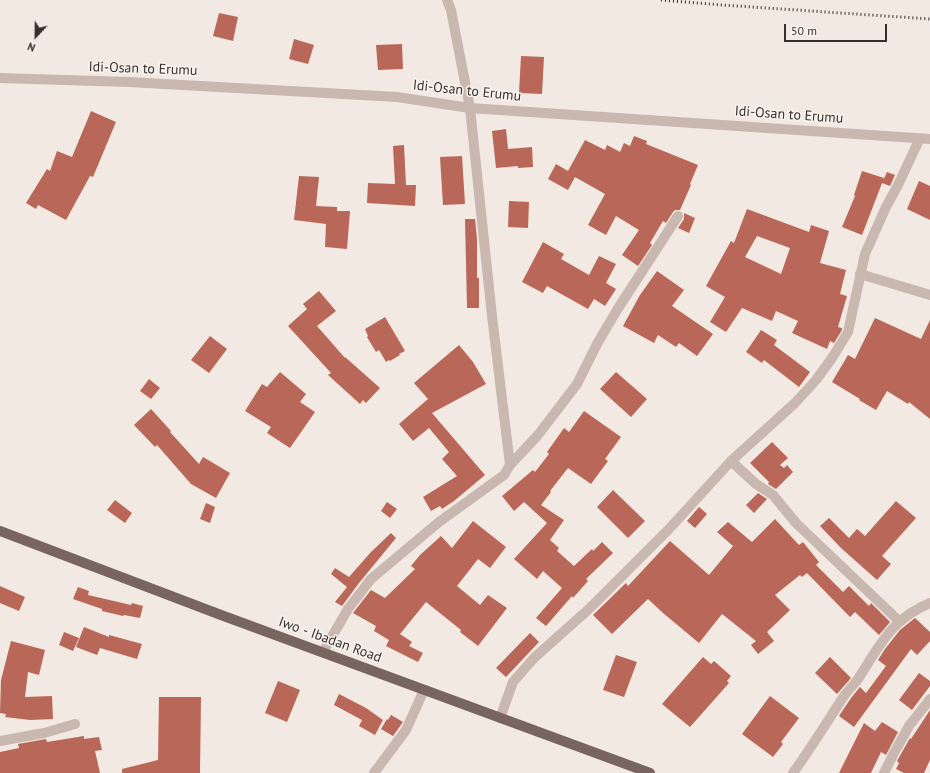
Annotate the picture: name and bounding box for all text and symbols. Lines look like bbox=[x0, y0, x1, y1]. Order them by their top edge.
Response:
north arrow bbox=[16, 16, 56, 56]
scale bar bbox=[786, 16, 889, 42]
text: 50 m bbox=[791, 23, 817, 38]
text: N bbox=[26, 39, 37, 55]
street label: Idi-Osan to Erumu bbox=[88, 59, 198, 79]
street label: Idi-Osan to Erumu bbox=[412, 77, 522, 105]
street label: Idi-Osan to Erumu bbox=[734, 103, 844, 127]
street label: Iwo - Ibadan Road bbox=[276, 614, 384, 666]

